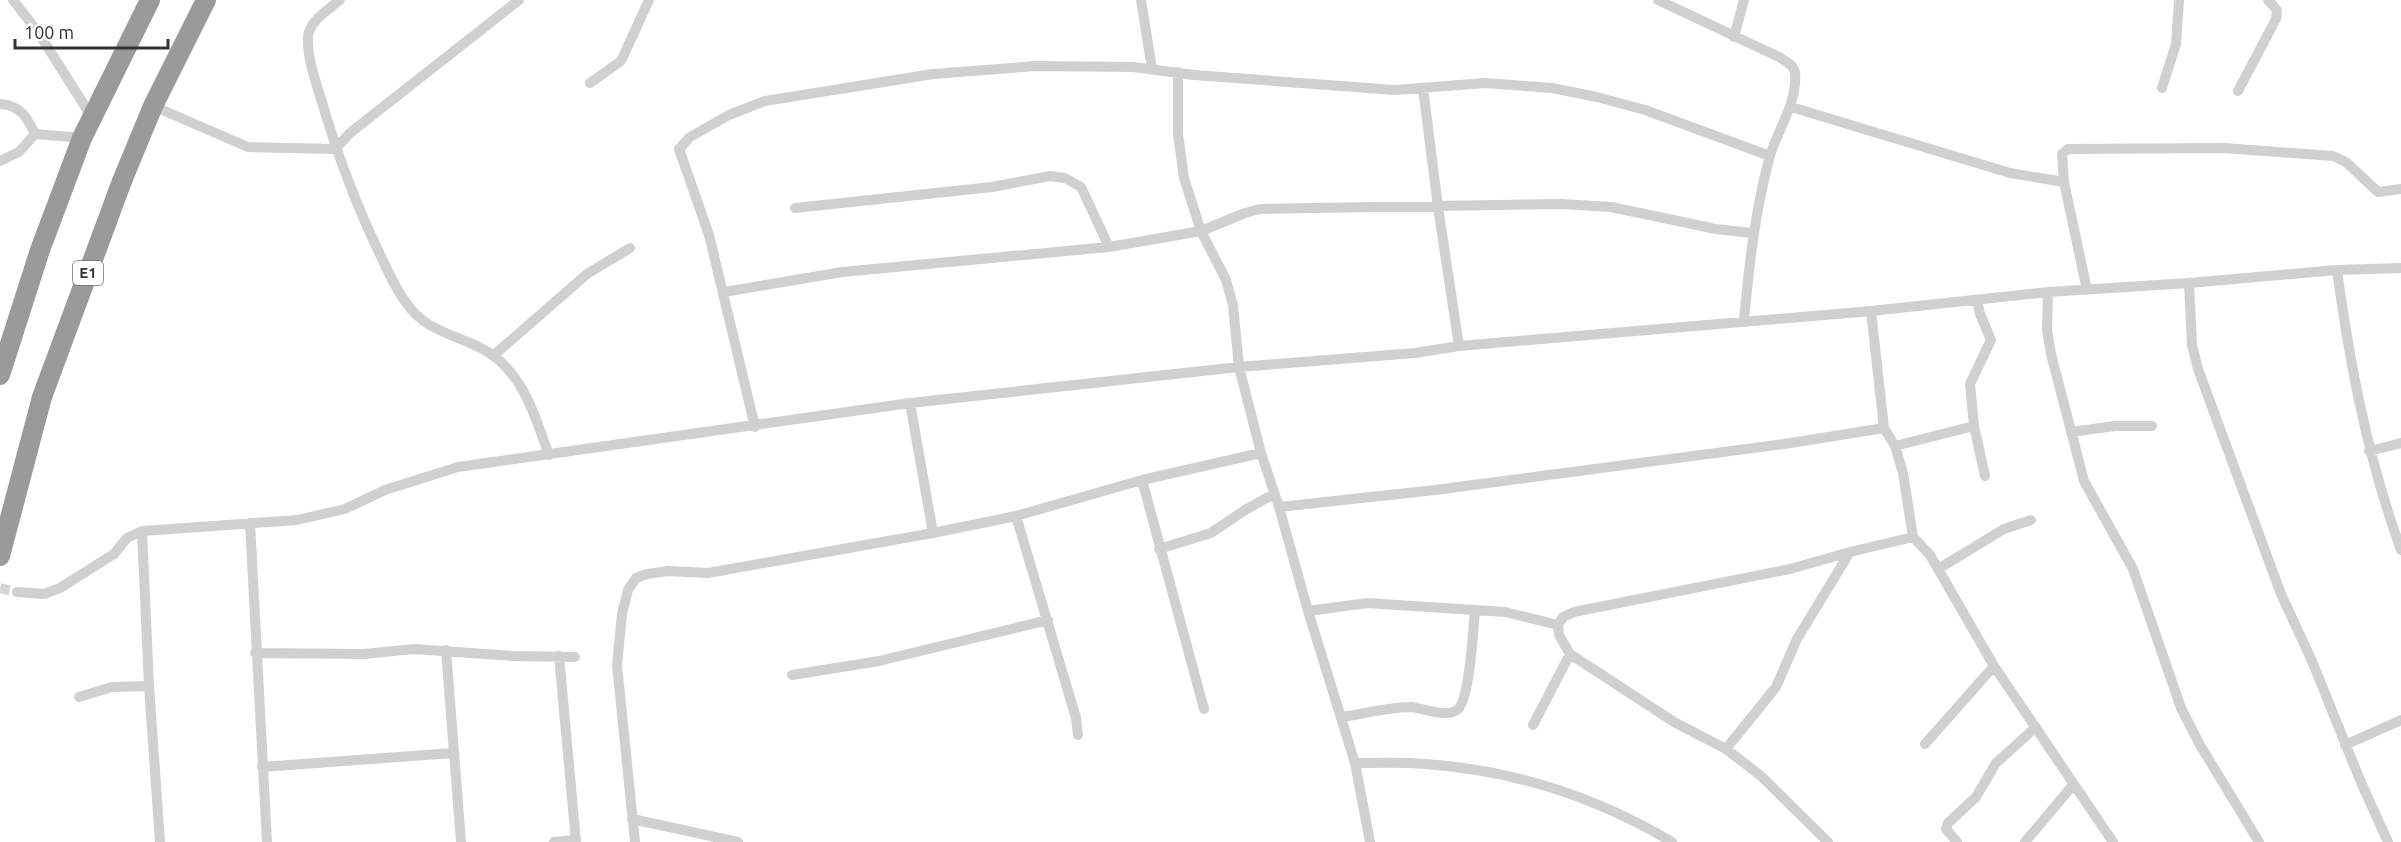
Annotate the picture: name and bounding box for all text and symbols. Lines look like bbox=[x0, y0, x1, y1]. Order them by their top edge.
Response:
scale bar bbox=[15, 12, 168, 50]
text: 100 m bbox=[24, 22, 74, 42]
road number: E1 bbox=[73, 261, 103, 285]

